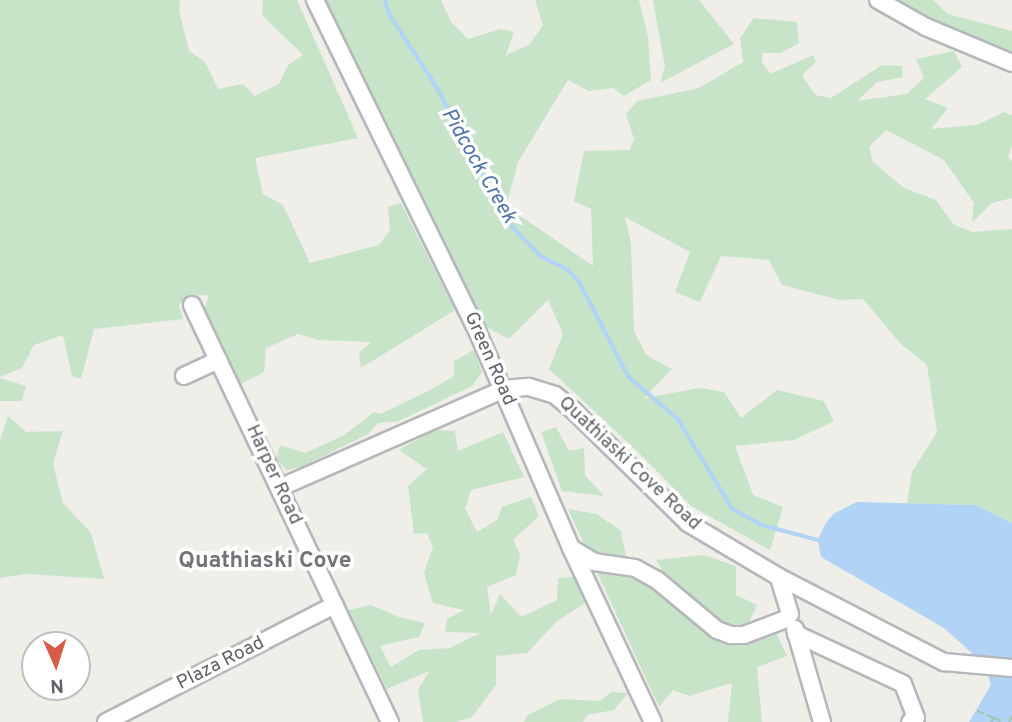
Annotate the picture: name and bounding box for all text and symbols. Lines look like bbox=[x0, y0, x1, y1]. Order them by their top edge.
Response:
water label: Pidcock Creek bbox=[435, 104, 521, 228]
street label: Green Road bbox=[458, 309, 520, 409]
street label: Quathiaski Cove Road bbox=[553, 392, 705, 536]
street label: Harper Road bbox=[240, 421, 306, 529]
district label: Quathiaski Cove bbox=[178, 548, 352, 576]
north arrow bbox=[21, 631, 91, 701]
street label: Plaza Road bbox=[174, 632, 268, 696]
text: N bbox=[50, 673, 64, 697]

